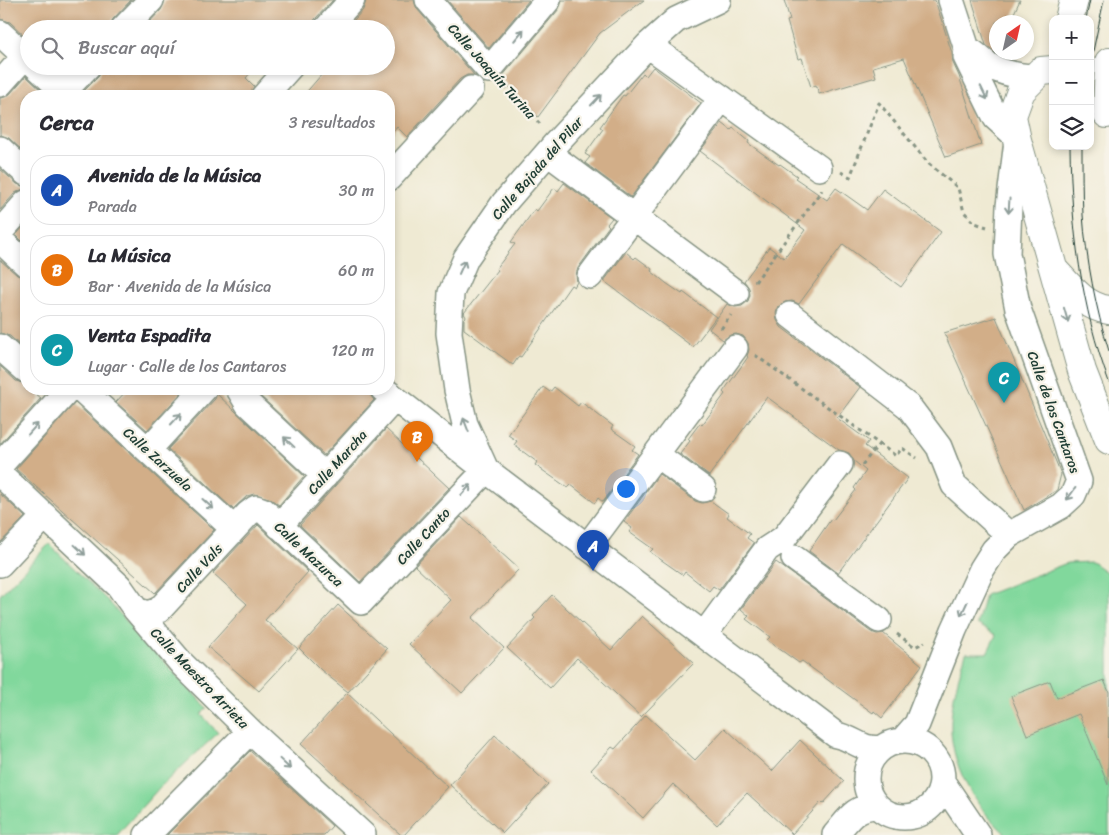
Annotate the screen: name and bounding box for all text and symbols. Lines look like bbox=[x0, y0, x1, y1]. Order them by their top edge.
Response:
north arrow bbox=[989, 15, 1034, 60]
map controls bbox=[1049, 15, 1094, 150]
button: + bbox=[1049, 15, 1094, 60]
street label: Calle Joaquín Turina bbox=[441, 17, 543, 126]
search box bbox=[20, 20, 395, 75]
one-way arrow bbox=[513, 28, 524, 41]
text: Buscar aquí bbox=[78, 31, 175, 64]
icon: search bbox=[38, 34, 66, 62]
button: − bbox=[1049, 60, 1094, 105]
one-way arrow bbox=[980, 85, 989, 100]
one-way arrow bbox=[590, 94, 602, 106]
text: Cerca bbox=[40, 104, 94, 142]
button: layers bbox=[1049, 105, 1094, 150]
text: 3 resultados bbox=[289, 108, 375, 137]
street label: Calle Bajada del Pilar bbox=[485, 110, 590, 226]
text: Avenida de la Música bbox=[88, 159, 261, 192]
text: A bbox=[52, 176, 62, 205]
text: 30 m bbox=[339, 176, 374, 205]
text: Parada bbox=[88, 192, 137, 221]
one-way arrow bbox=[1005, 198, 1014, 214]
text: La Música bbox=[88, 239, 171, 272]
text: B bbox=[52, 256, 62, 285]
text: 60 m bbox=[338, 256, 374, 285]
one-way arrow bbox=[457, 260, 467, 275]
text: Bar · Avenida de la Música bbox=[88, 272, 271, 301]
one-way arrow bbox=[1061, 306, 1071, 322]
text: Venta Espadita bbox=[88, 319, 211, 352]
text: C bbox=[52, 336, 62, 365]
text: 120 m bbox=[331, 336, 374, 365]
street label: Calle de los Cantaros bbox=[1020, 347, 1087, 477]
text: Lugar · Calle de los Cantaros bbox=[88, 352, 286, 381]
pin: C bbox=[988, 362, 1020, 403]
one-way arrow bbox=[170, 413, 182, 426]
one-way arrow bbox=[461, 418, 470, 433]
street label: Calle Zarzuela bbox=[117, 421, 198, 498]
pin: B bbox=[401, 421, 433, 462]
one-way arrow bbox=[27, 422, 39, 435]
street label: Calle Marcha bbox=[301, 424, 374, 501]
one-way arrow bbox=[283, 436, 295, 448]
your location bbox=[613, 476, 639, 502]
one-way arrow bbox=[460, 484, 472, 497]
one-way arrow bbox=[1066, 487, 1076, 501]
one-way arrow bbox=[201, 498, 214, 510]
street label: Calle Canto bbox=[390, 502, 457, 571]
street label: Calle Mazurca bbox=[268, 515, 350, 594]
pin: A bbox=[577, 530, 609, 571]
street label: Calle Vals bbox=[170, 537, 229, 599]
one-way arrow bbox=[74, 544, 87, 556]
one-way arrow bbox=[959, 601, 969, 616]
street label: Calle Maestro Arrieta bbox=[144, 621, 256, 736]
one-way arrow bbox=[279, 758, 292, 770]

